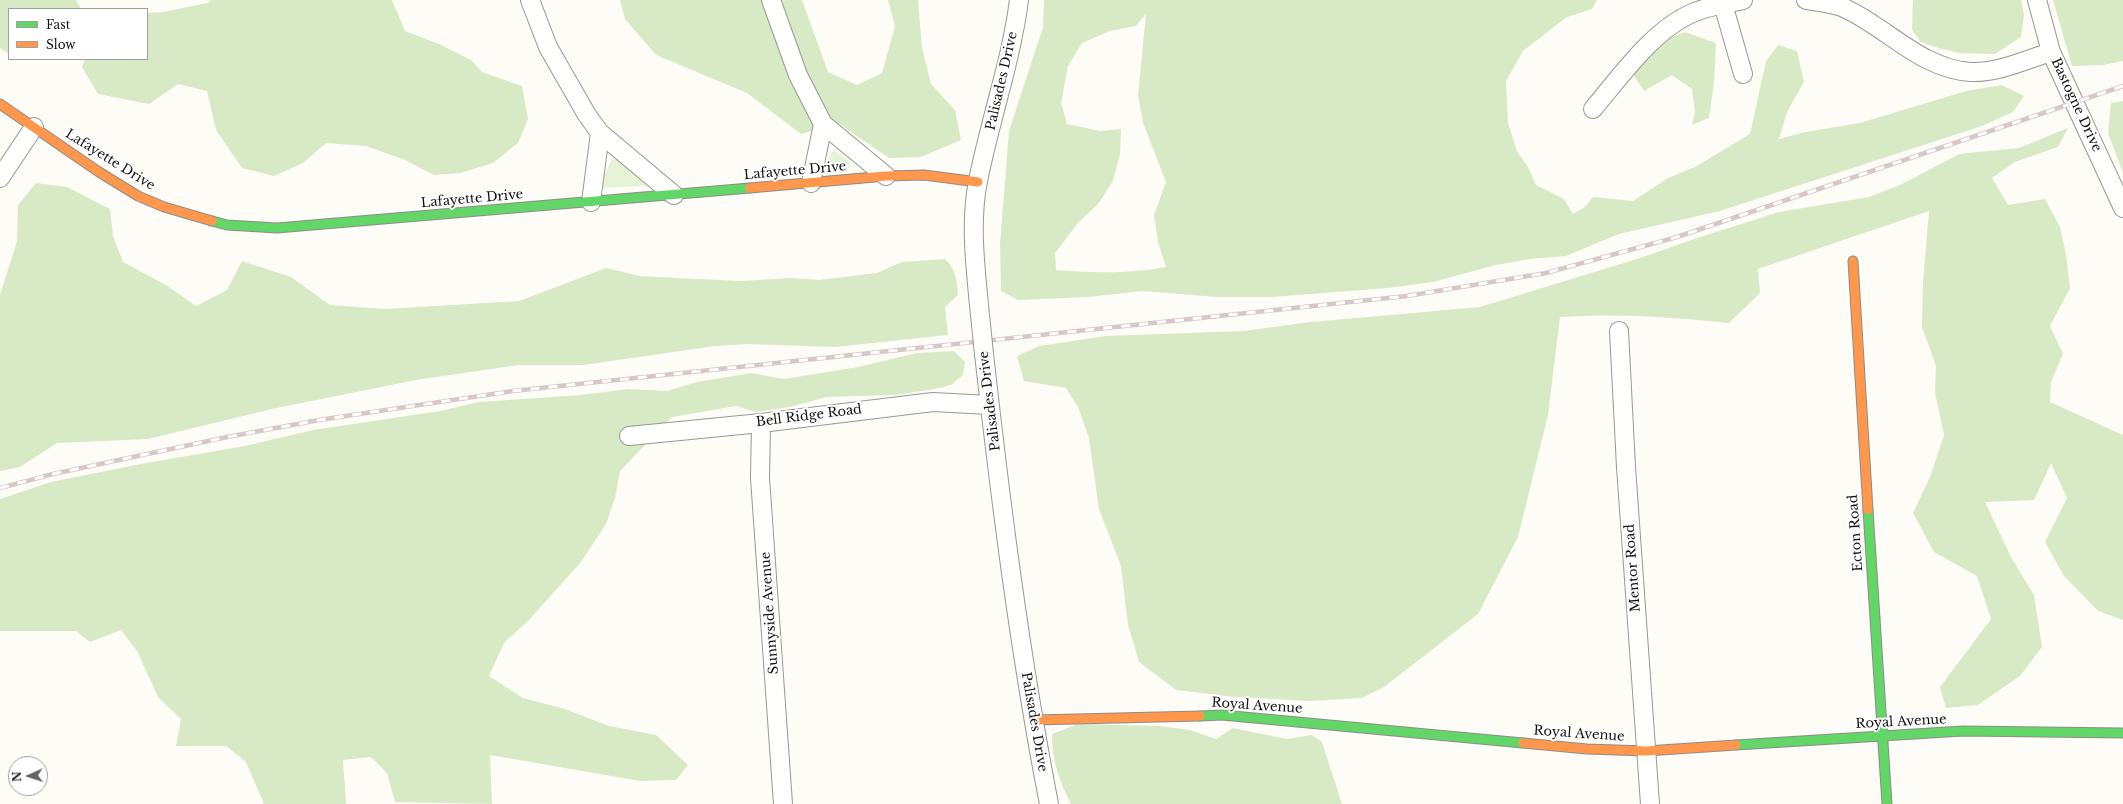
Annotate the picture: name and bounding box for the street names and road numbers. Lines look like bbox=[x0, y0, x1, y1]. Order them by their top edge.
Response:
street label: Palisades Drive bbox=[983, 30, 1021, 132]
street label: Bastogne Drive bbox=[2047, 56, 2105, 154]
street label: Lafayette Drive bbox=[62, 126, 158, 194]
street label: Lafayette Drive bbox=[743, 159, 847, 183]
street label: Lafayette Drive bbox=[420, 187, 524, 211]
street label: Palisades Drive bbox=[976, 350, 1004, 452]
street label: Bell Ridge Road bbox=[755, 402, 863, 430]
street label: Ecton Road bbox=[1846, 494, 1866, 572]
street label: Mentor Road bbox=[1622, 523, 1644, 613]
street label: Sunnyside Avenue bbox=[758, 551, 782, 675]
street label: Palisades Drive bbox=[1018, 671, 1050, 773]
street label: Royal Avenue bbox=[1211, 695, 1303, 717]
street label: Royal Avenue bbox=[1855, 712, 1947, 732]
street label: Royal Avenue bbox=[1533, 723, 1625, 745]

